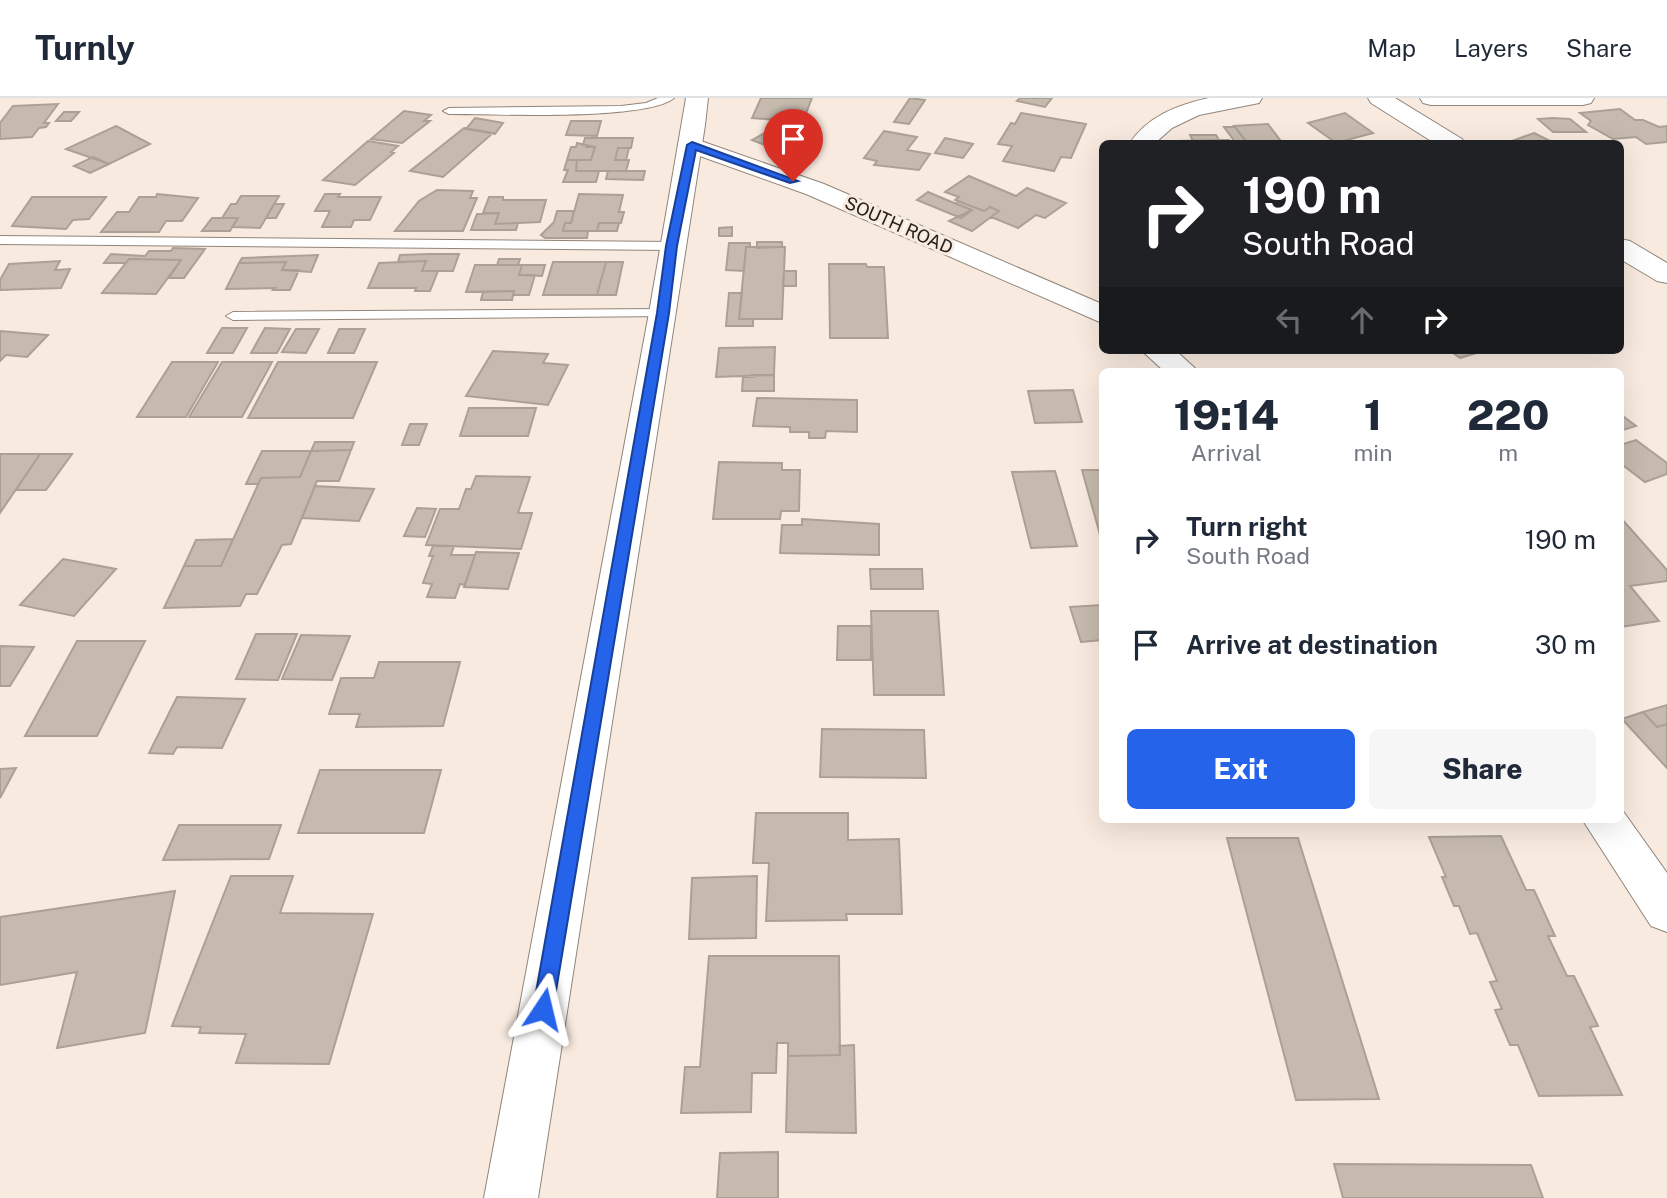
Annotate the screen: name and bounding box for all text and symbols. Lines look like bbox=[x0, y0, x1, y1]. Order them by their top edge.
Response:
text: Turnly bbox=[35, 29, 135, 67]
text: Map bbox=[1367, 34, 1416, 62]
text: Layers bbox=[1454, 34, 1528, 62]
text: Share bbox=[1566, 34, 1632, 62]
pin bbox=[763, 109, 823, 181]
icon: arrive bbox=[774, 120, 812, 158]
text: 190 m bbox=[1242, 166, 1382, 224]
icon: right bbox=[1127, 168, 1218, 259]
street label: SOUTH ROAD bbox=[842, 192, 956, 258]
text: South Road bbox=[1242, 225, 1415, 262]
icon: left bbox=[1270, 301, 1308, 339]
icon: ahead bbox=[1343, 301, 1381, 339]
icon: right bbox=[1416, 301, 1454, 339]
text: 19:14 bbox=[1174, 390, 1279, 439]
text: 1 bbox=[1364, 390, 1382, 439]
text: 220 bbox=[1467, 390, 1549, 439]
text: Arrival bbox=[1191, 439, 1262, 466]
text: min bbox=[1353, 439, 1392, 466]
text: m bbox=[1498, 439, 1518, 466]
text: Turn right bbox=[1186, 511, 1308, 542]
icon: right bbox=[1127, 521, 1165, 559]
text: 190 m bbox=[1525, 524, 1596, 555]
text: South Road bbox=[1186, 542, 1310, 569]
icon: arrive bbox=[1127, 626, 1165, 664]
text: Arrive at destination bbox=[1186, 629, 1438, 660]
text: 30 m bbox=[1535, 629, 1596, 660]
button: Exit bbox=[1127, 729, 1355, 809]
button: Share bbox=[1369, 729, 1596, 809]
position arrow bbox=[506, 972, 580, 1046]

